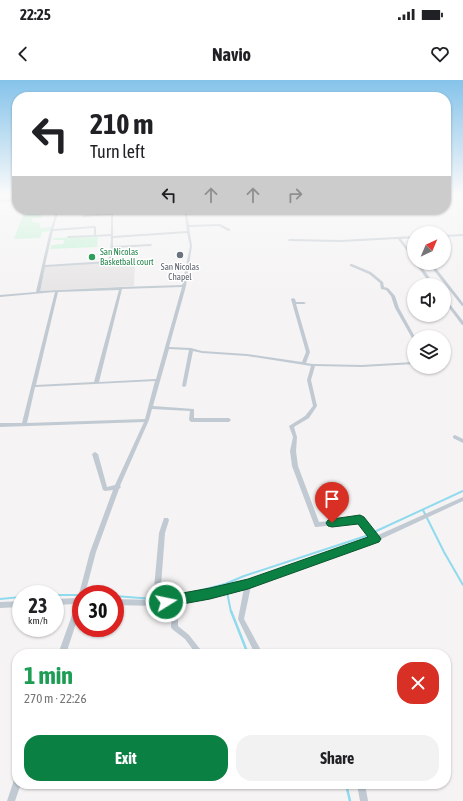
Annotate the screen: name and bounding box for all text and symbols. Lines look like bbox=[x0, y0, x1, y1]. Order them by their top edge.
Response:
text: 22:25 bbox=[20, 6, 51, 23]
icon: back bbox=[12, 43, 34, 65]
icon: heart bbox=[429, 43, 451, 65]
text: Navio bbox=[212, 44, 251, 65]
icon: left bbox=[24, 108, 76, 160]
text: 210 m bbox=[90, 108, 153, 140]
text: Turn left bbox=[90, 141, 145, 162]
icon: left bbox=[158, 184, 180, 206]
icon: ahead bbox=[200, 184, 222, 206]
icon: ahead bbox=[242, 184, 264, 206]
icon: right bbox=[284, 184, 306, 206]
north arrow bbox=[407, 226, 451, 270]
map controls bbox=[407, 226, 451, 374]
place label: San Nicolas Basketball court bbox=[100, 247, 154, 267]
marker: San Nicolas Chapel bbox=[175, 250, 185, 260]
marker: San Nicolas Basketball court bbox=[87, 252, 97, 262]
place label: San Nicolas Chapel bbox=[161, 262, 199, 282]
button: sound bbox=[407, 278, 451, 322]
button: layers bbox=[407, 330, 451, 374]
pin bbox=[315, 482, 349, 523]
icon: arrive bbox=[321, 488, 343, 510]
position arrow bbox=[145, 581, 187, 623]
speed limit sign: 30 bbox=[72, 585, 124, 637]
text: 23 bbox=[29, 594, 47, 617]
text: km/h bbox=[28, 615, 48, 626]
text: 1 min bbox=[24, 662, 73, 689]
button: close bbox=[397, 662, 439, 704]
text: 270 m · 22:26 bbox=[24, 691, 87, 706]
button: Exit bbox=[24, 735, 228, 781]
button: Share bbox=[236, 735, 439, 781]

